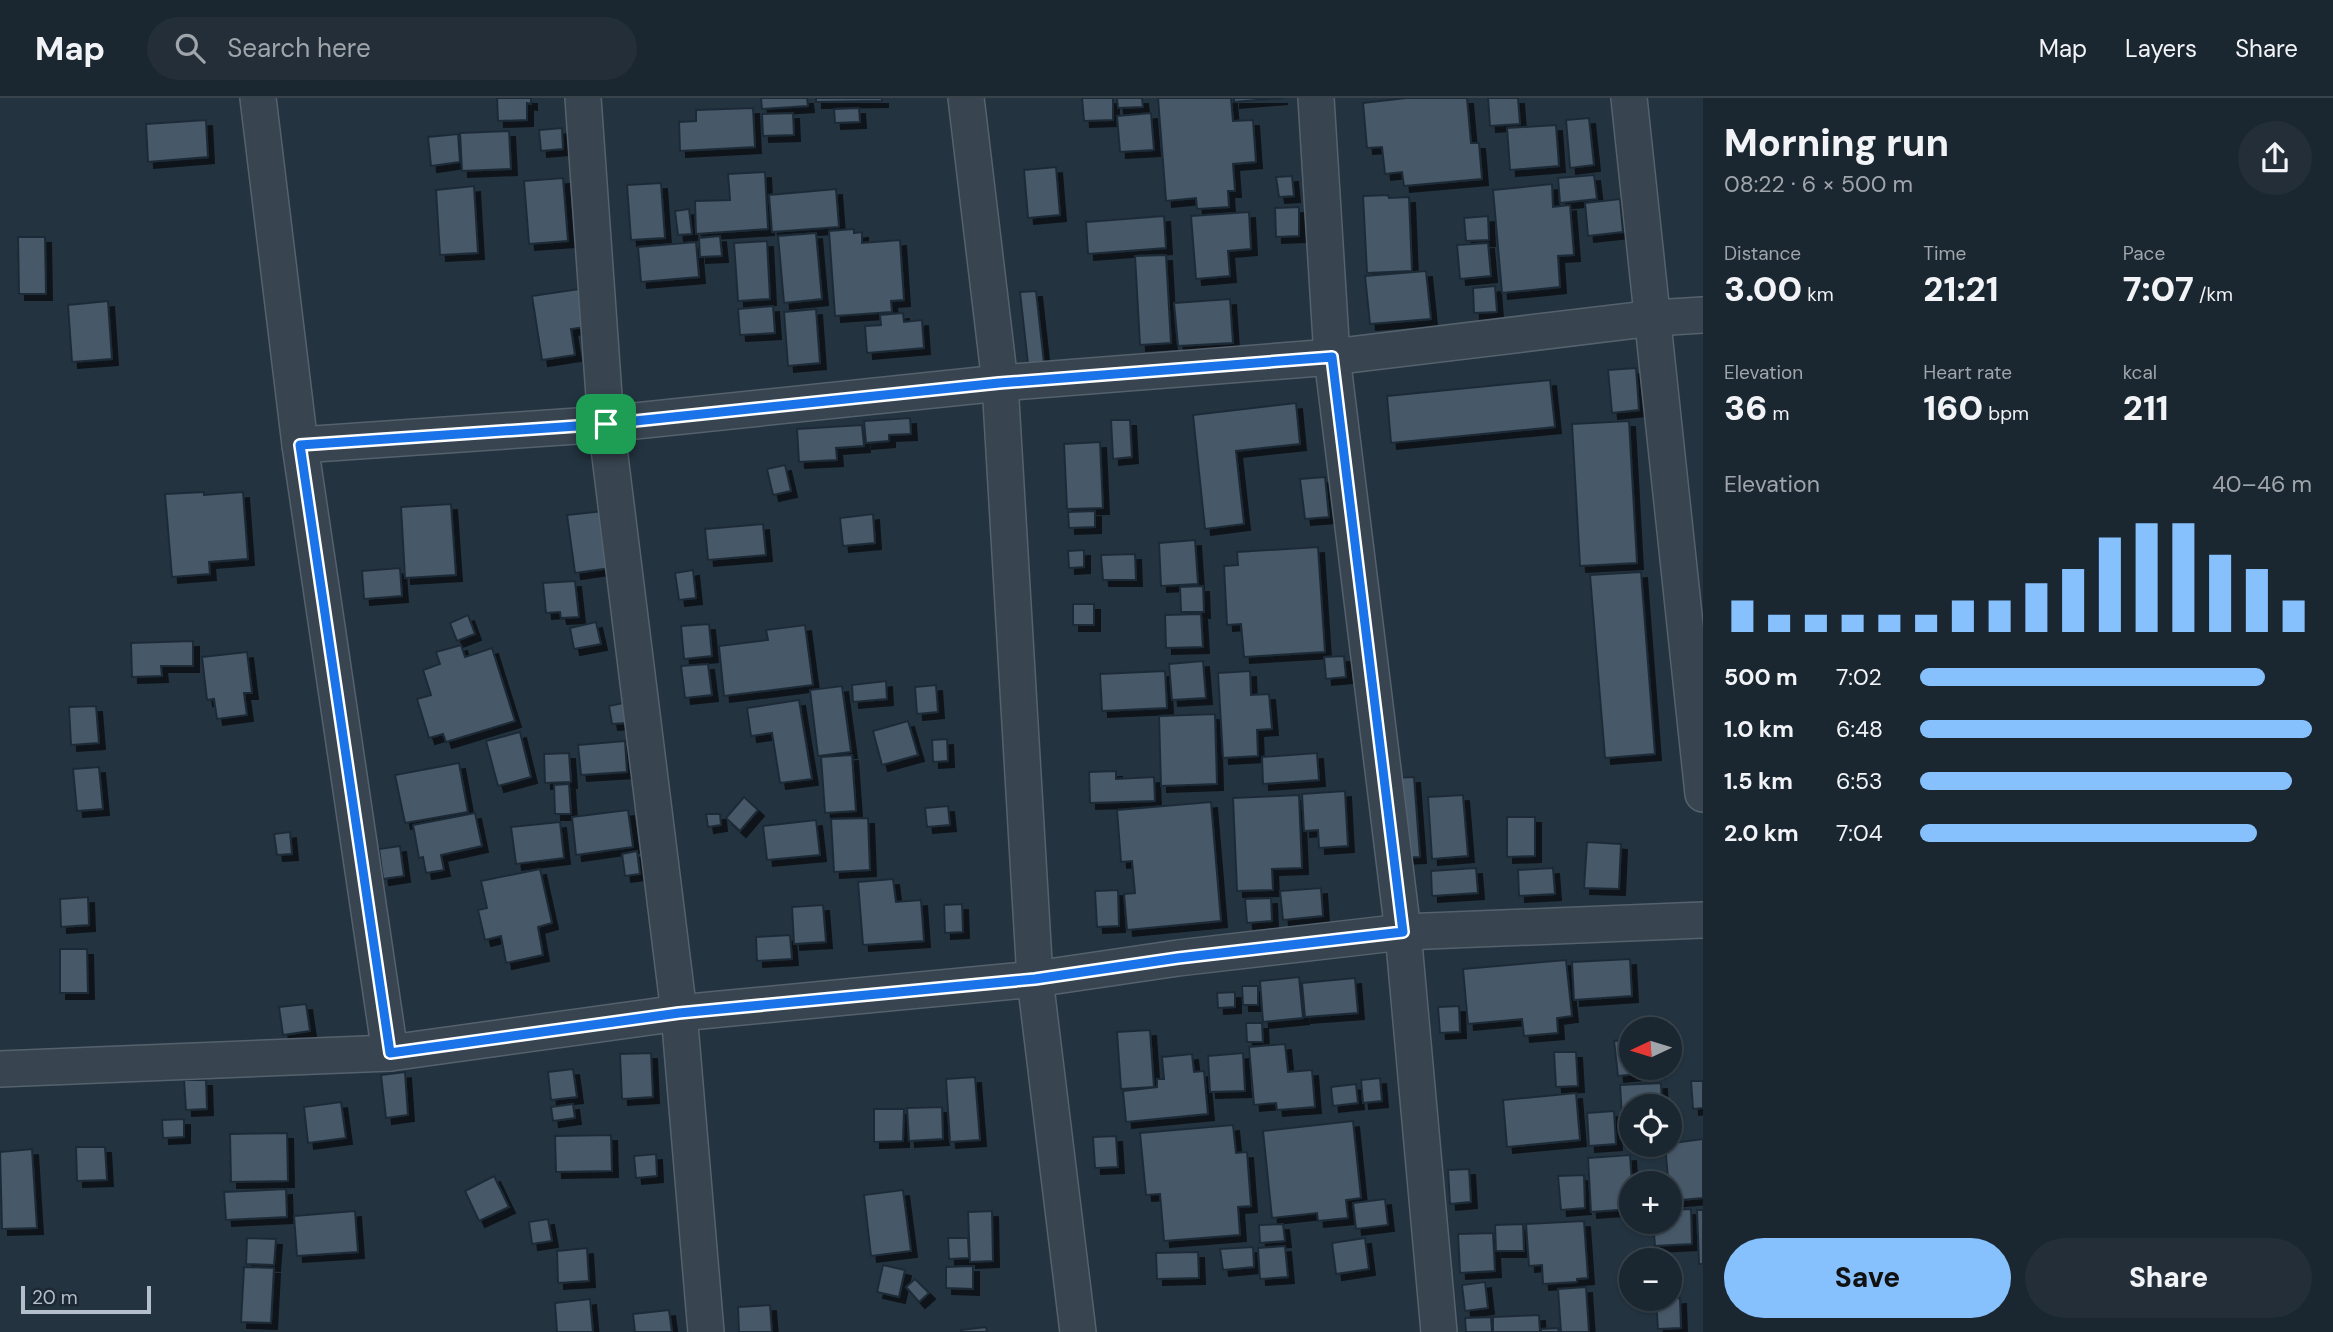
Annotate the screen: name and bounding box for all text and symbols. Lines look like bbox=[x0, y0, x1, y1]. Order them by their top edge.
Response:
search box bbox=[147, 17, 637, 80]
text: Map bbox=[35, 27, 105, 70]
icon: search bbox=[171, 29, 209, 67]
text: Search here bbox=[227, 31, 371, 65]
text: Map bbox=[2039, 33, 2087, 64]
text: Layers bbox=[2125, 33, 2197, 64]
text: Share bbox=[2235, 33, 2298, 64]
text: Morning run bbox=[1724, 118, 1949, 168]
button: share bbox=[2238, 121, 2312, 195]
text: 08:22 · 6 × 500 m bbox=[1724, 169, 1913, 199]
text: Distance bbox=[1724, 241, 1801, 266]
text: Time bbox=[1923, 241, 1966, 266]
text: Pace bbox=[2123, 241, 2165, 266]
text: 3.00 bbox=[1724, 266, 1802, 312]
text: 21:21 bbox=[1923, 266, 1999, 312]
text: 7:07 bbox=[2123, 266, 2194, 312]
text: km bbox=[1802, 282, 1834, 307]
text: /km bbox=[2194, 282, 2233, 307]
text: Elevation bbox=[1724, 360, 1803, 385]
text: Heart rate bbox=[1923, 360, 2012, 385]
text: kcal bbox=[2123, 360, 2157, 385]
text: 36 bbox=[1724, 385, 1767, 431]
text: 160 bbox=[1923, 385, 1983, 431]
text: 211 bbox=[2123, 385, 2169, 431]
pin bbox=[576, 394, 636, 454]
text: m bbox=[1767, 401, 1789, 426]
text: bpm bbox=[1983, 401, 2029, 426]
icon: arrive bbox=[587, 405, 625, 443]
text: Elevation bbox=[1724, 469, 1820, 499]
text: 40–46 m bbox=[2212, 469, 2312, 499]
text: 500 m bbox=[1724, 662, 1798, 692]
text: 7:02 bbox=[1836, 662, 1882, 692]
text: 1.0 km bbox=[1724, 714, 1794, 744]
text: 6:48 bbox=[1836, 714, 1883, 744]
text: 1.5 km bbox=[1724, 766, 1793, 796]
text: 6:53 bbox=[1836, 766, 1883, 796]
text: 2.0 km bbox=[1724, 818, 1799, 848]
text: 7:04 bbox=[1836, 818, 1883, 848]
north arrow bbox=[1619, 1017, 1682, 1080]
map controls bbox=[1619, 1017, 1682, 1311]
button: locate bbox=[1619, 1094, 1682, 1157]
button: + bbox=[1619, 1171, 1682, 1234]
button: Save bbox=[1724, 1238, 2011, 1318]
button: Share bbox=[2025, 1238, 2312, 1318]
button: − bbox=[1619, 1248, 1682, 1311]
scale bar bbox=[21, 1283, 150, 1315]
text: 20 m bbox=[32, 1285, 78, 1310]

